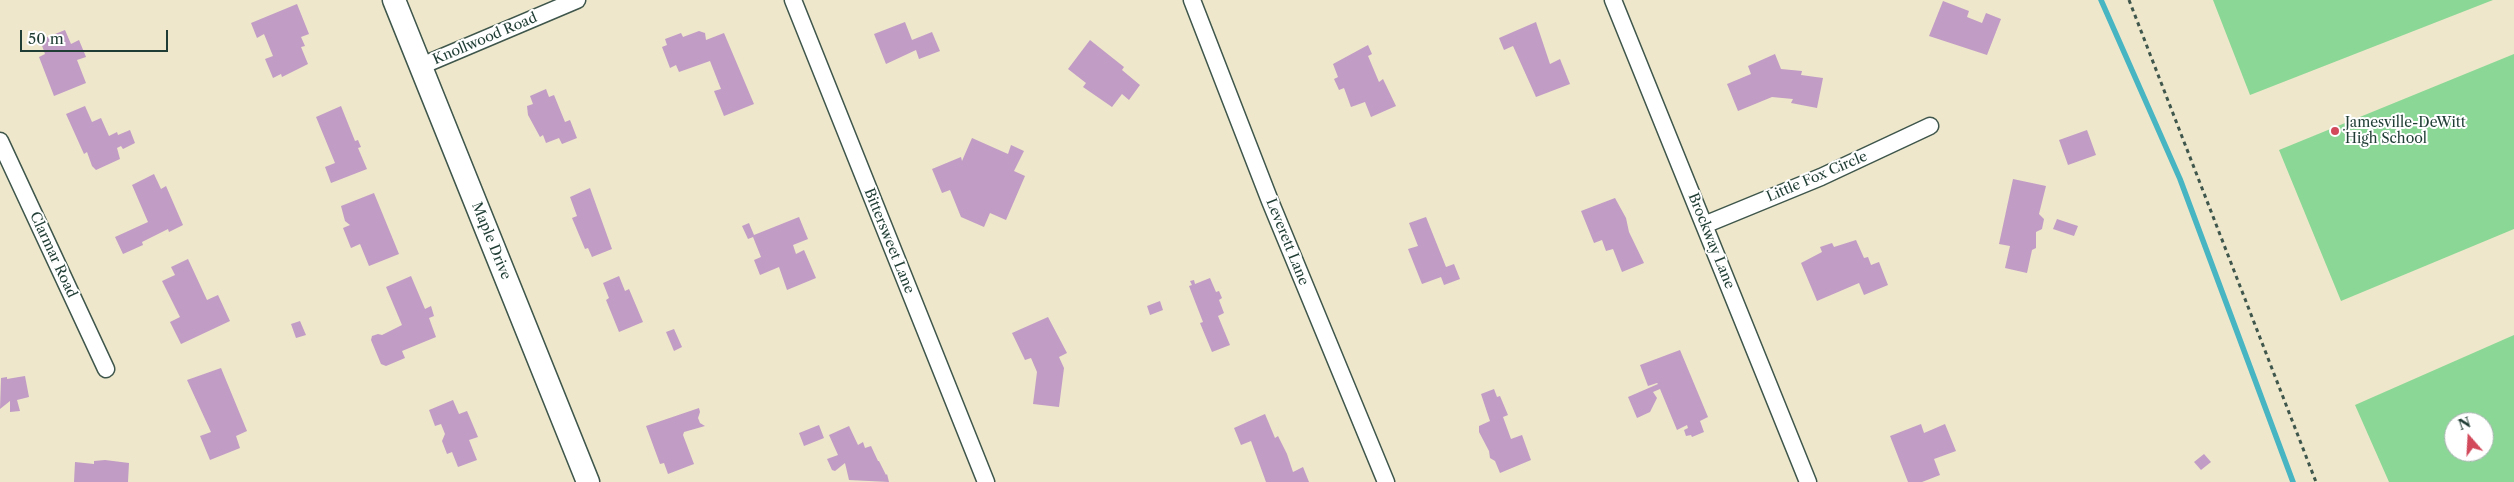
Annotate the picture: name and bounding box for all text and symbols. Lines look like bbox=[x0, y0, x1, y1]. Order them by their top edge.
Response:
street label: Knollwood Road bbox=[430, 9, 540, 69]
scale bar bbox=[22, 20, 170, 52]
text: 50 m bbox=[28, 29, 64, 48]
place label: Jamesville-DeWitt High School bbox=[2345, 115, 2466, 148]
marker: Jamesville-DeWitt High School bbox=[2329, 125, 2341, 137]
street label: Little Fox Circle bbox=[1764, 148, 1870, 206]
street label: Bittersweet Lane bbox=[860, 186, 918, 296]
street label: Brockway Lane bbox=[1684, 191, 1738, 291]
street label: Leverett Lane bbox=[1262, 196, 1312, 288]
street label: Maple Drive bbox=[468, 200, 514, 282]
street label: Clarmar Road bbox=[26, 209, 80, 301]
north arrow bbox=[2444, 412, 2494, 462]
text: N bbox=[2456, 413, 2473, 434]

